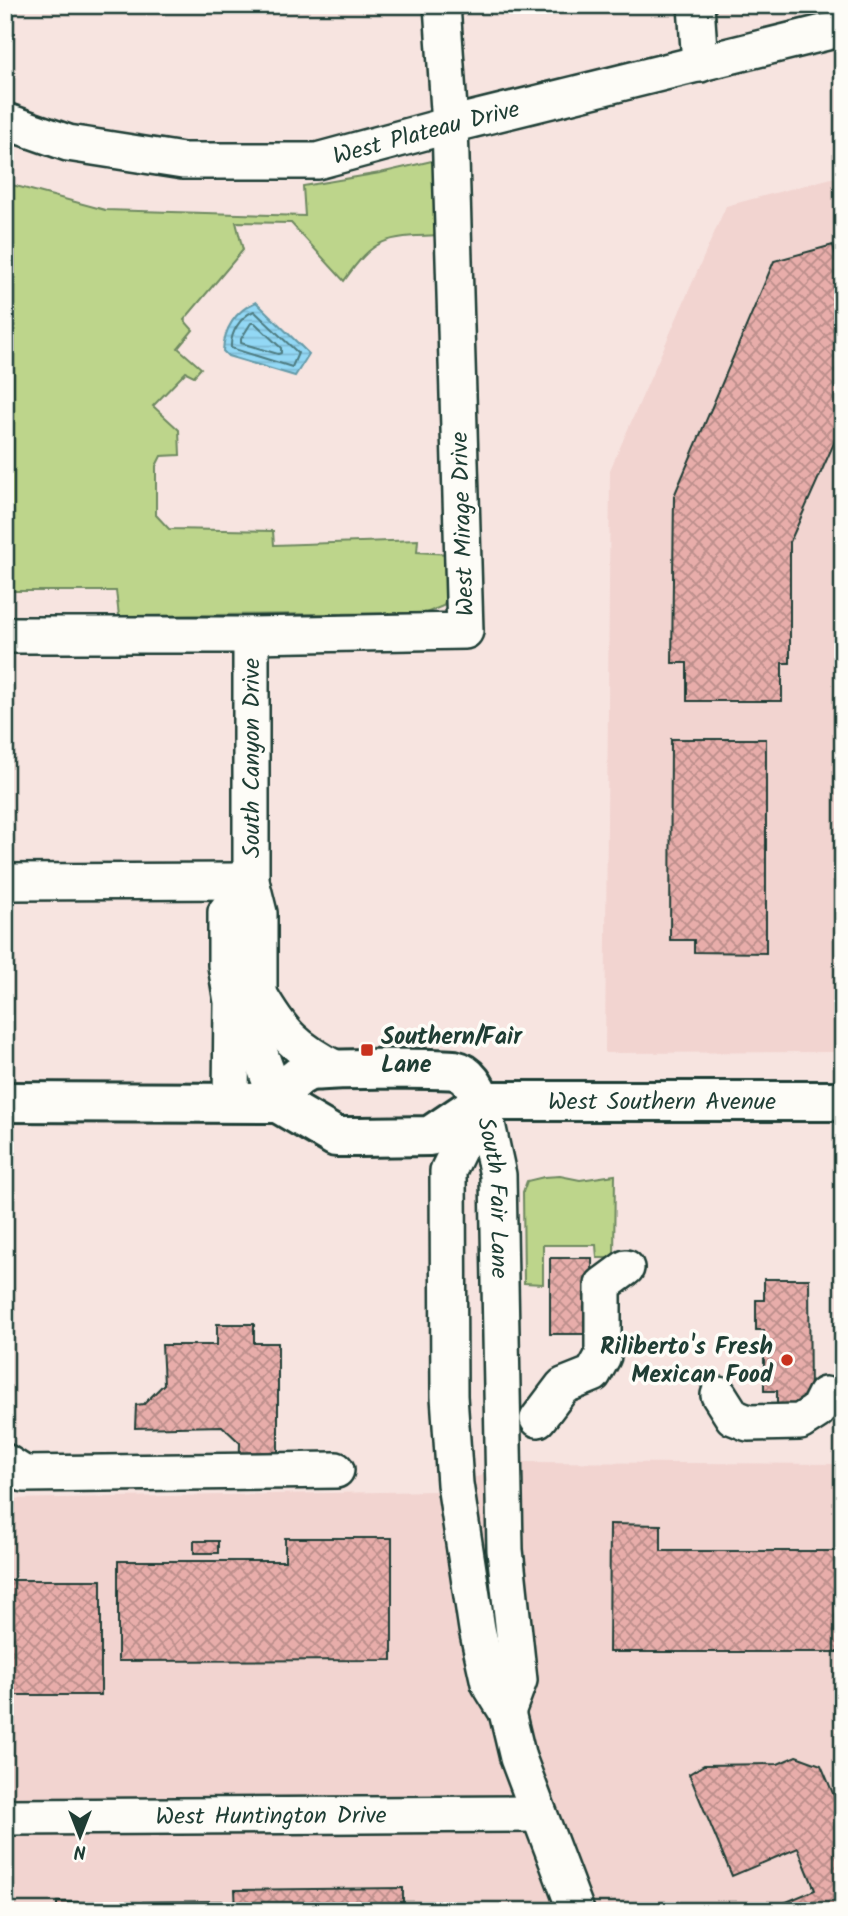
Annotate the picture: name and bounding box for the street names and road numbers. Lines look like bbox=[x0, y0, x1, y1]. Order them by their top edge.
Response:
street label: West Plateau Drive bbox=[329, 90, 524, 177]
street label: West Mirage Drive bbox=[441, 431, 486, 617]
street label: South Canyon Drive bbox=[233, 658, 272, 858]
street label: West Southern Avenue bbox=[548, 1083, 776, 1122]
street label: South Fair Lane bbox=[465, 1114, 518, 1279]
street label: West Huntington Drive bbox=[155, 1797, 387, 1837]

